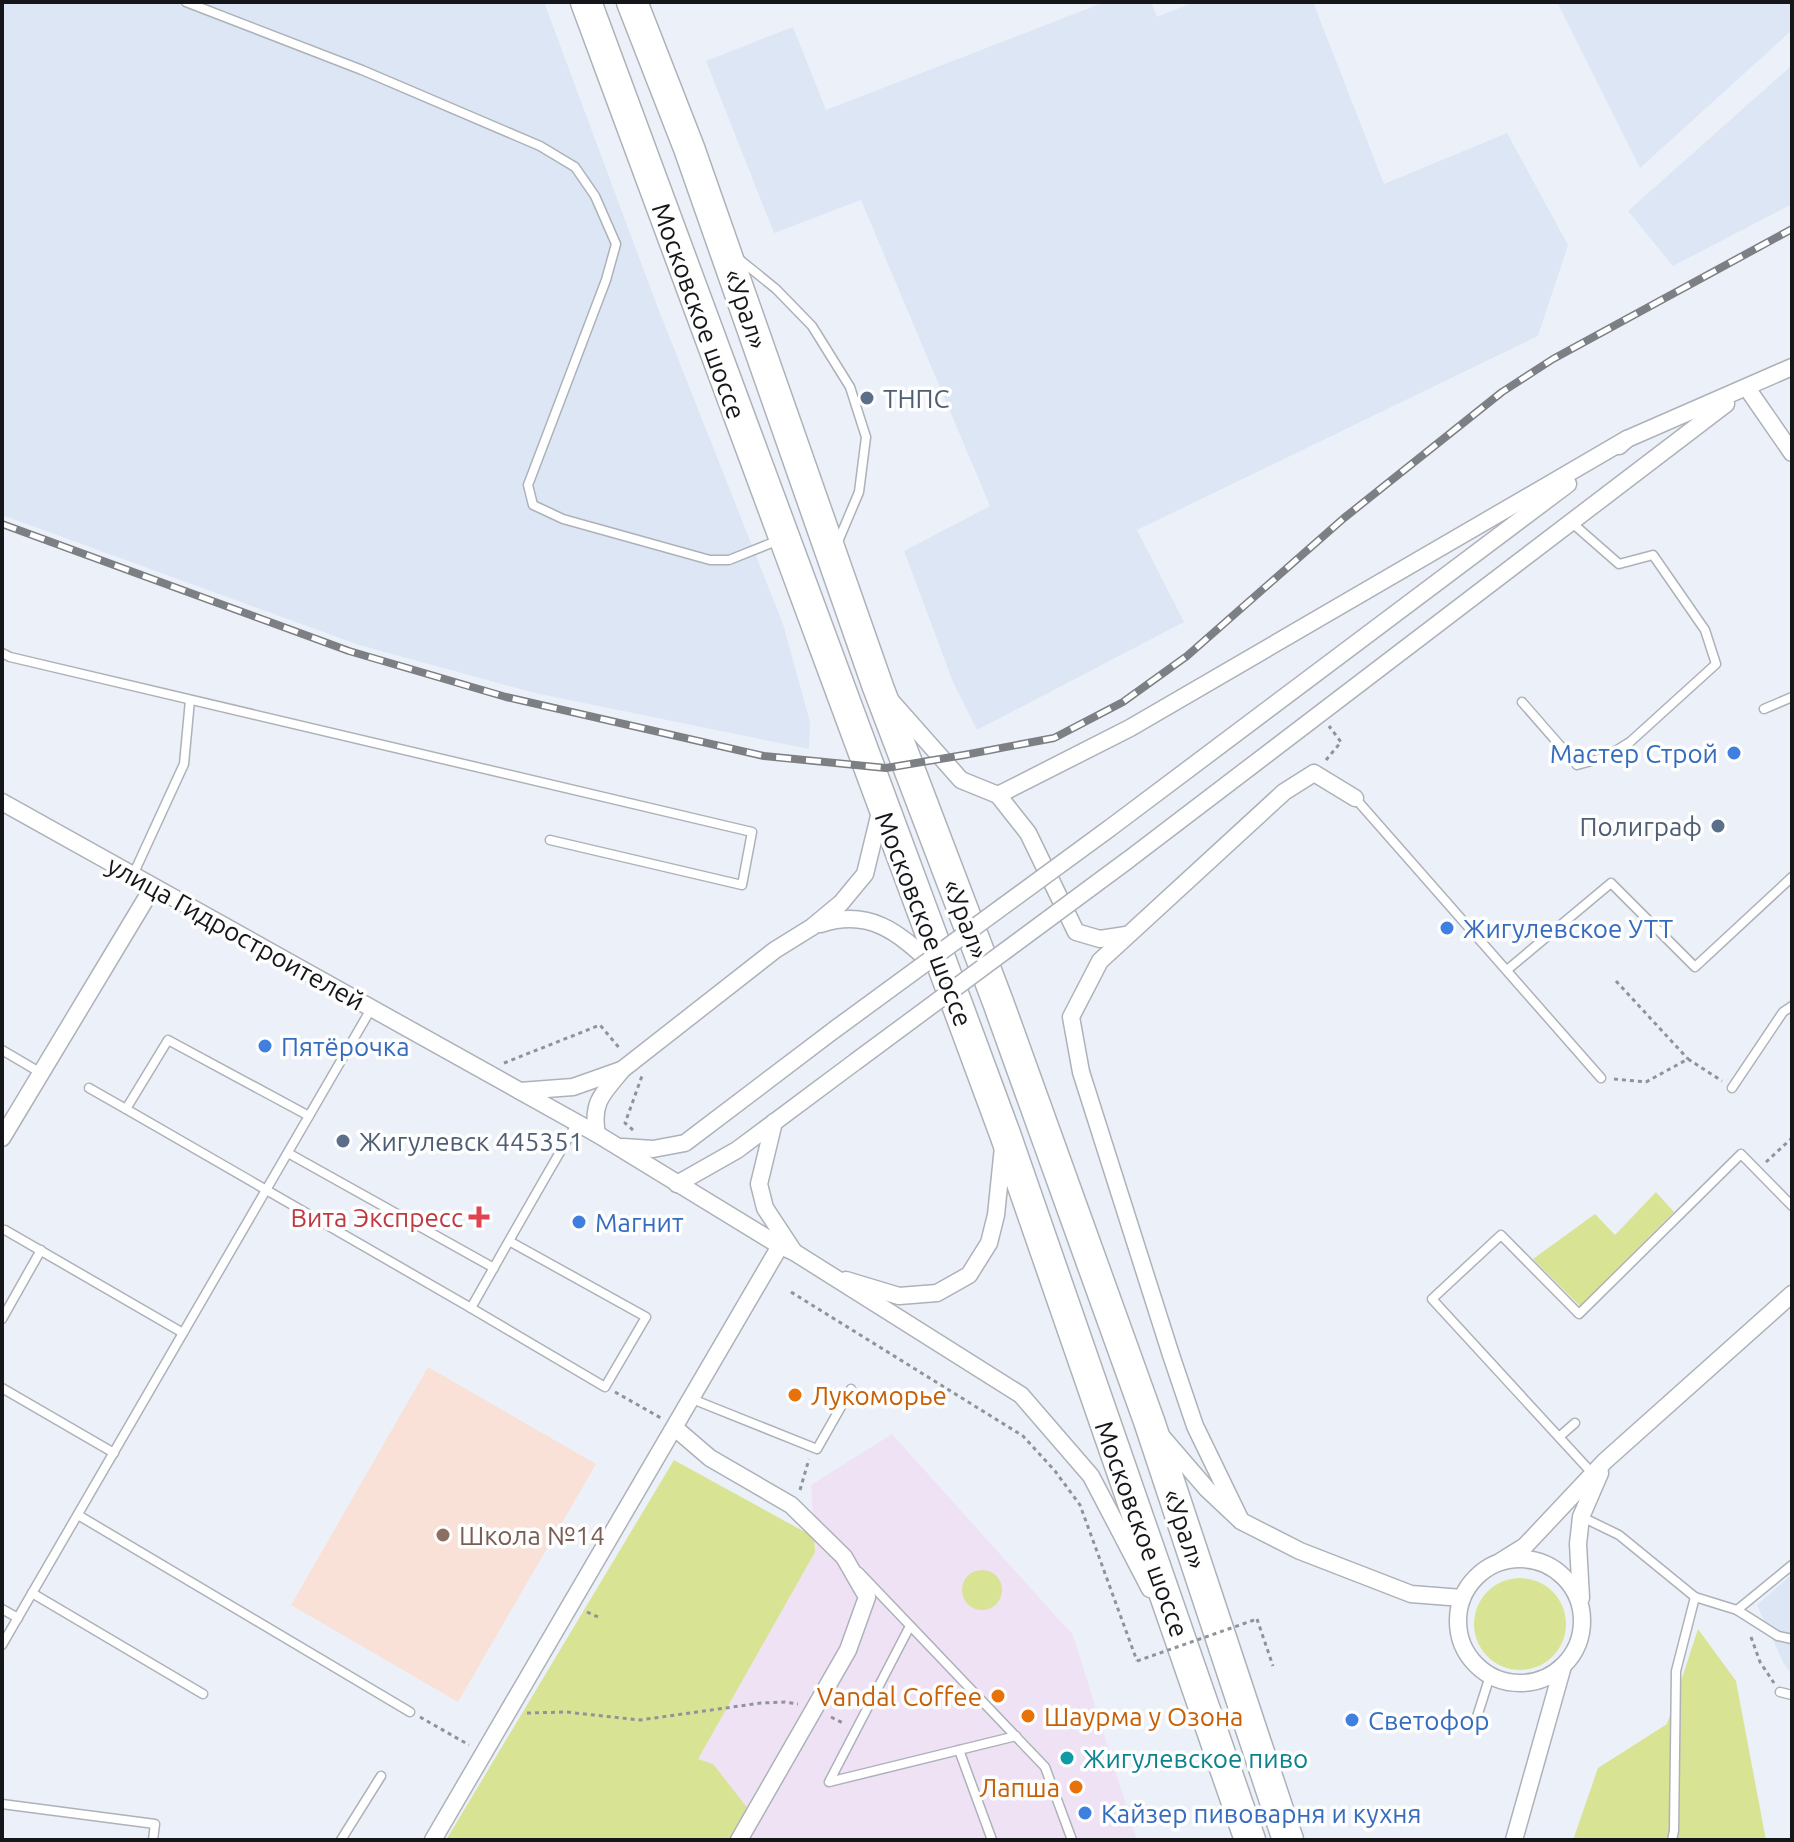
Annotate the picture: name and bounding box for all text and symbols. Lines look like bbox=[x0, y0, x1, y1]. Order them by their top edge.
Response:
street label: Московское шоссе bbox=[646, 199, 752, 423]
street label: «Урал» bbox=[719, 265, 773, 353]
place label: ТНПС bbox=[883, 384, 950, 413]
marker: ТНПС bbox=[858, 389, 876, 407]
place label: Мастер Строй bbox=[1550, 739, 1718, 768]
marker: Мастер Строй bbox=[1725, 744, 1743, 762]
street label: Московское шоссе bbox=[870, 808, 978, 1030]
place label: Полиграф bbox=[1579, 812, 1702, 841]
marker: Полиграф bbox=[1709, 817, 1727, 835]
street label: улица Гидростроителей bbox=[102, 850, 370, 1016]
street label: «Урал» bbox=[938, 875, 994, 963]
place label: Жигулевское УТТ bbox=[1463, 914, 1673, 943]
marker: Жигулевское УТТ bbox=[1438, 919, 1456, 937]
place label: Пятёрочка bbox=[281, 1032, 410, 1061]
marker: Пятёрочка bbox=[256, 1037, 274, 1055]
place label: Жигулевск 445351 bbox=[359, 1127, 583, 1156]
marker: Жигулевск 445351 bbox=[334, 1132, 352, 1150]
place label: Вита Экспресс bbox=[291, 1203, 463, 1232]
marker: Вита Экспресс bbox=[470, 1208, 488, 1226]
place label: Магнит bbox=[595, 1208, 684, 1237]
marker: Магнит bbox=[570, 1213, 588, 1231]
place label: Лукоморье bbox=[811, 1381, 947, 1410]
marker: Лукоморье bbox=[786, 1386, 804, 1404]
street label: Московское шоссе bbox=[1089, 1417, 1195, 1641]
street label: «Урал» bbox=[1158, 1485, 1212, 1573]
place label: Школа №14 bbox=[459, 1521, 605, 1550]
marker: Школа №14 bbox=[434, 1526, 452, 1544]
place label: Vandal Coffee bbox=[817, 1682, 982, 1711]
marker: Vandal Coffee bbox=[989, 1687, 1007, 1705]
place label: Шаурма у Озона bbox=[1044, 1702, 1243, 1731]
place label: Светофор bbox=[1368, 1706, 1490, 1735]
marker: Шаурма у Озона bbox=[1019, 1707, 1037, 1725]
marker: Светофор bbox=[1343, 1711, 1361, 1729]
place label: Жигулевское пиво bbox=[1083, 1744, 1308, 1773]
marker: Жигулевское пиво bbox=[1058, 1749, 1076, 1767]
place label: Лапша bbox=[979, 1773, 1060, 1802]
marker: Лапша bbox=[1067, 1778, 1085, 1796]
place label: Кайзер пивоварня и кухня bbox=[1101, 1799, 1421, 1828]
marker: Кайзер пивоварня и кухня bbox=[1076, 1804, 1094, 1822]

